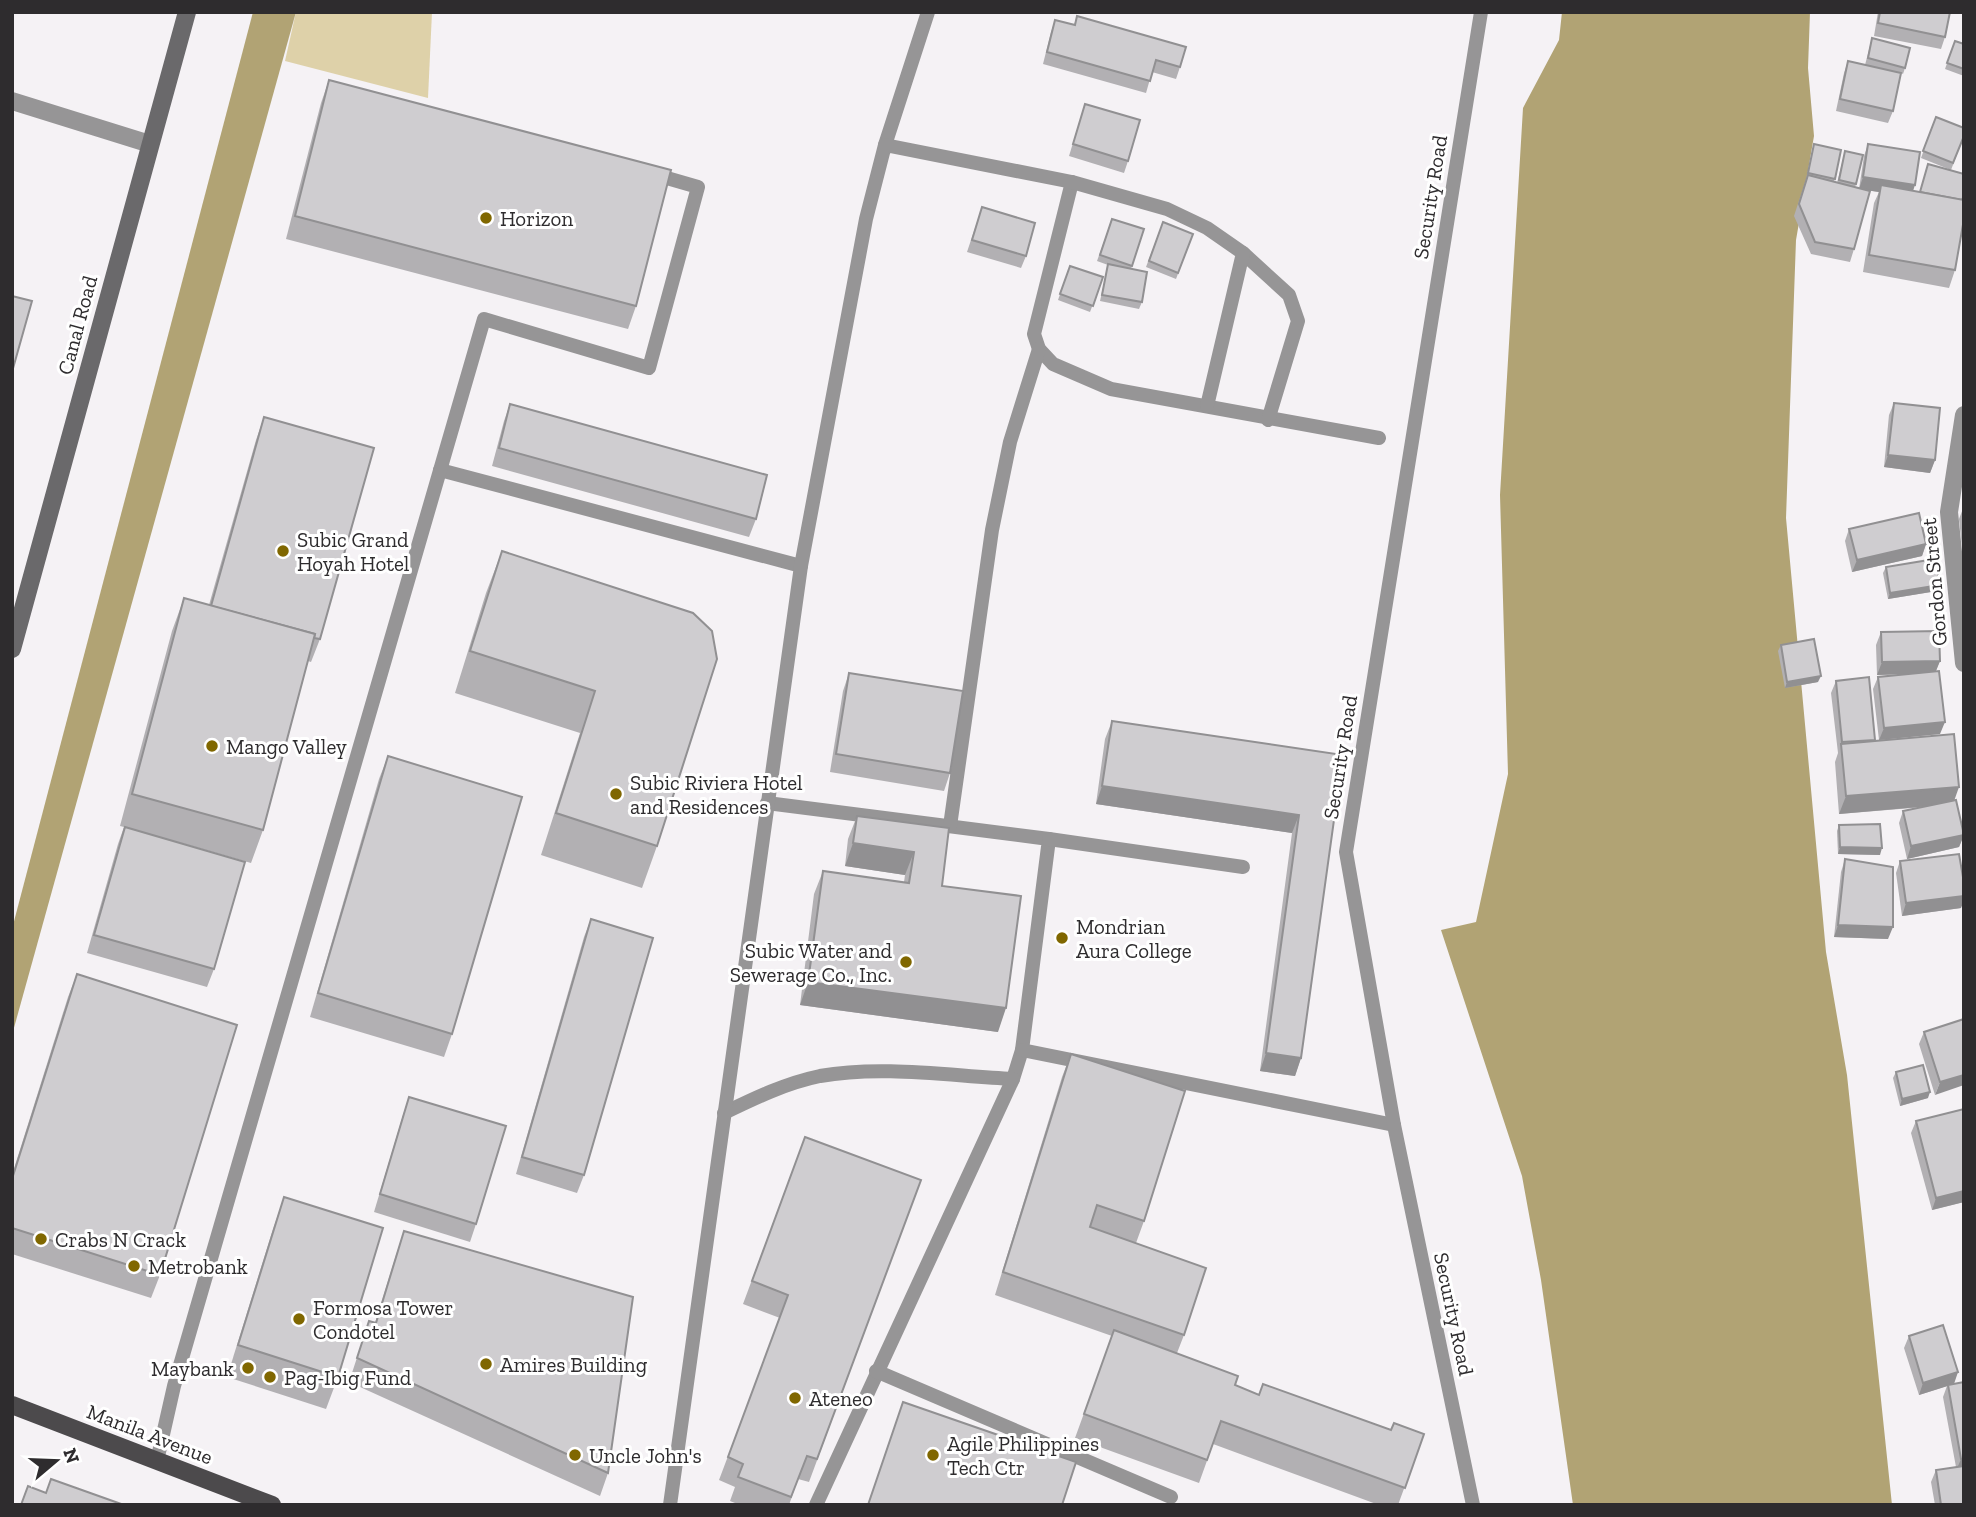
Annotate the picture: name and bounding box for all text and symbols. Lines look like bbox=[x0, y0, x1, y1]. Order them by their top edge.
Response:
street label: Security Road bbox=[1408, 133, 1452, 261]
place label: Horizon bbox=[500, 206, 573, 231]
marker: Horizon bbox=[478, 210, 494, 226]
street label: Canal Road bbox=[52, 272, 102, 377]
street label: Gordon Street bbox=[1916, 517, 1952, 647]
place label: Subic Grand Hoyah Hotel bbox=[297, 527, 410, 576]
marker: Subic Grand Hoyah Hotel bbox=[275, 543, 291, 559]
street label: Security Road bbox=[1318, 693, 1362, 821]
place label: Mango Valley bbox=[226, 734, 347, 759]
marker: Mango Valley bbox=[204, 738, 220, 754]
place label: Subic Riviera Hotel and Residences bbox=[630, 770, 803, 819]
marker: Subic Riviera Hotel and Residences bbox=[608, 786, 624, 802]
place label: Mondrian Aura College bbox=[1076, 914, 1192, 963]
marker: Mondrian Aura College bbox=[1054, 930, 1070, 946]
place label: Subic Water and Sewerage Co., Inc. bbox=[730, 938, 892, 987]
marker: Subic Water and Sewerage Co., Inc. bbox=[898, 954, 914, 970]
place label: Crabs N Crack bbox=[55, 1227, 186, 1252]
marker: Crabs N Crack bbox=[33, 1231, 49, 1247]
street label: Security Road bbox=[1429, 1250, 1479, 1378]
place label: Metrobank bbox=[148, 1254, 248, 1279]
marker: Metrobank bbox=[126, 1258, 142, 1274]
place label: Formosa Tower Condotel bbox=[313, 1295, 453, 1344]
marker: Formosa Tower Condotel bbox=[291, 1311, 307, 1327]
place label: Amires Building bbox=[500, 1352, 648, 1377]
place label: Maybank bbox=[151, 1356, 234, 1381]
marker: Amires Building bbox=[478, 1356, 494, 1372]
marker: Maybank bbox=[240, 1360, 256, 1376]
place label: Pag-Ibig Fund bbox=[284, 1365, 412, 1390]
marker: Pag-Ibig Fund bbox=[262, 1369, 278, 1385]
place label: Ateneo bbox=[809, 1386, 873, 1411]
marker: Ateneo bbox=[787, 1390, 803, 1406]
street label: Manila Avenue bbox=[84, 1399, 217, 1470]
north arrow bbox=[21, 1426, 91, 1496]
place label: Agile Philippines Tech Ctr bbox=[947, 1431, 1099, 1480]
place label: Uncle John's bbox=[589, 1443, 702, 1468]
text: N bbox=[58, 1445, 85, 1466]
marker: Uncle John's bbox=[567, 1447, 583, 1463]
marker: Agile Philippines Tech Ctr bbox=[925, 1447, 941, 1463]

